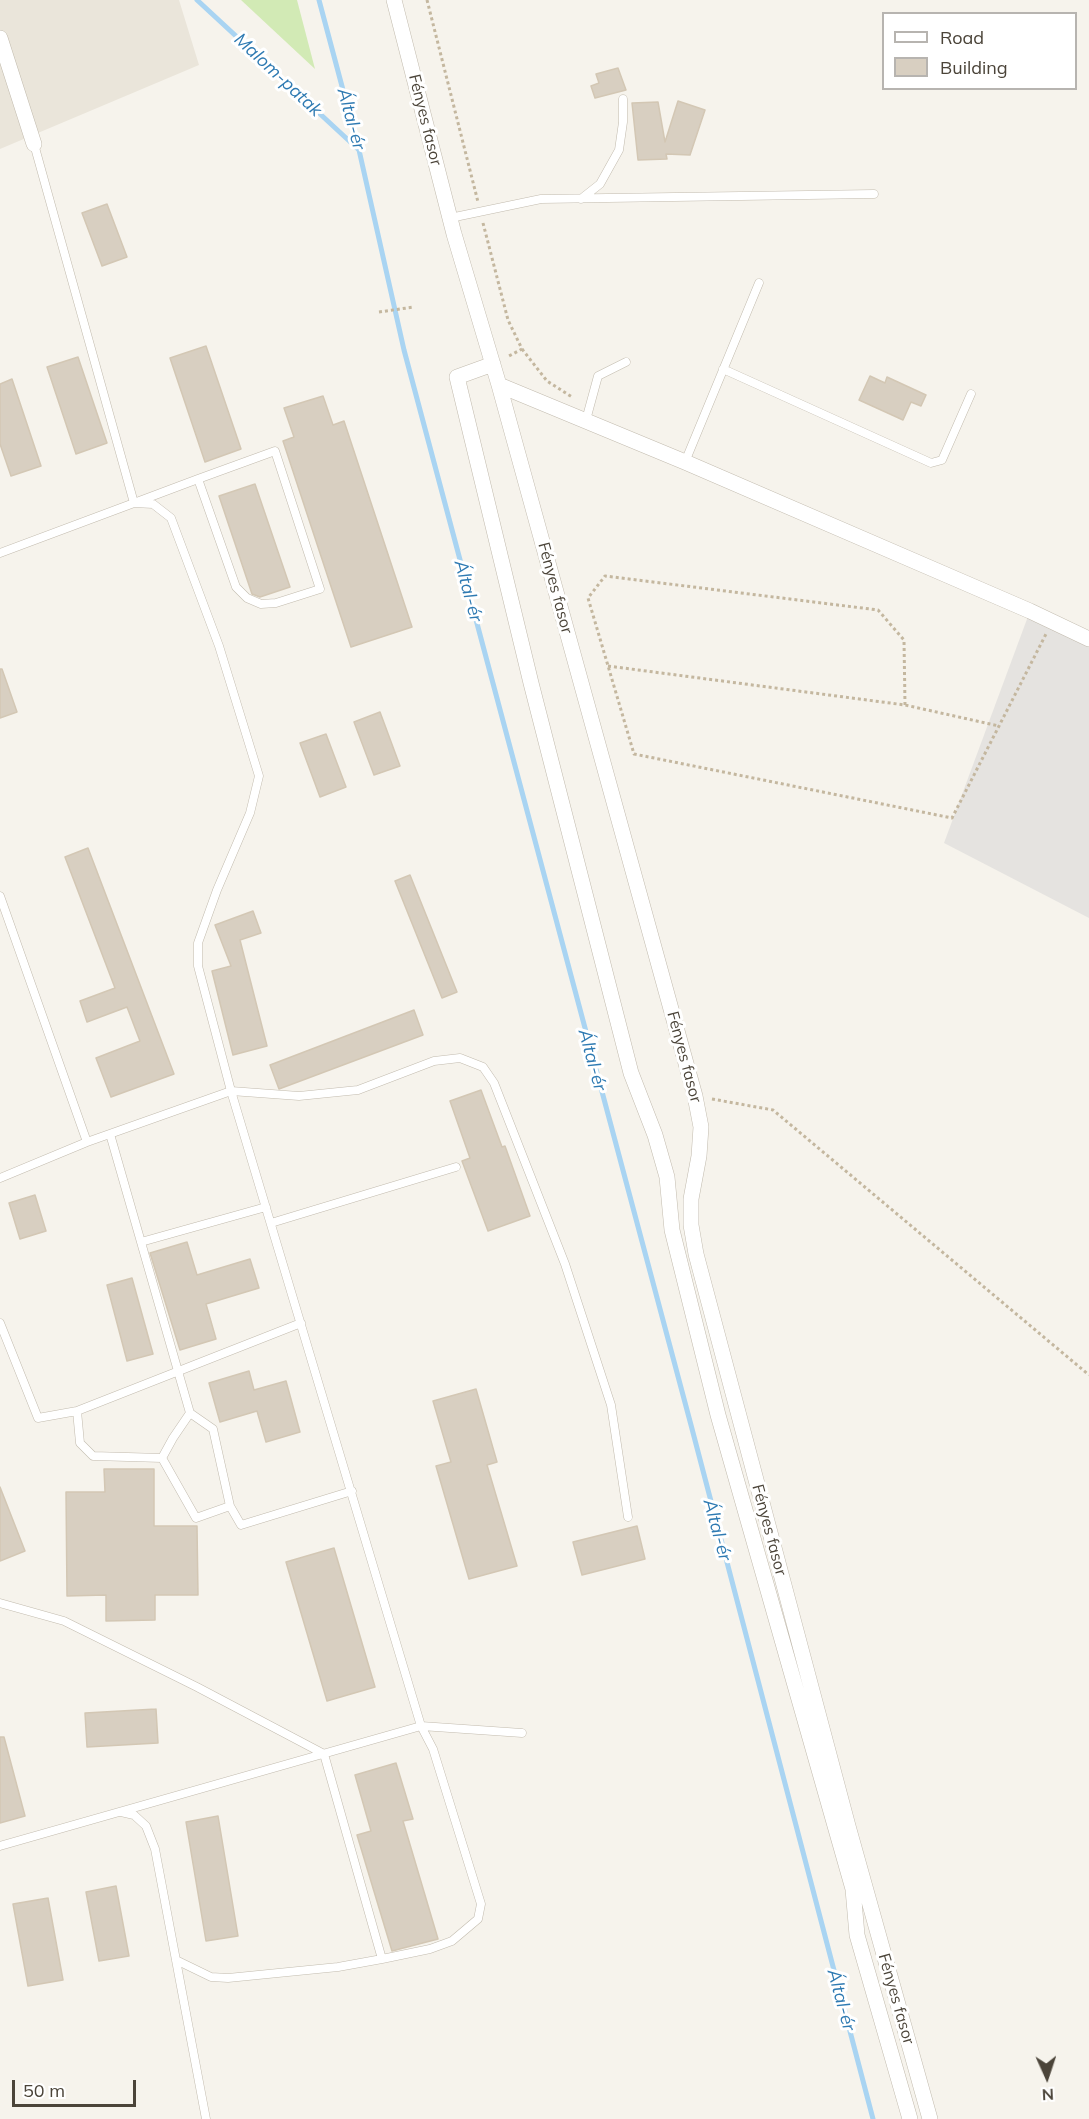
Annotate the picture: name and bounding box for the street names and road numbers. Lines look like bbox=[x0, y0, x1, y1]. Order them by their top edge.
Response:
street label: Fényes fasor bbox=[404, 72, 446, 168]
street label: Fényes fasor bbox=[534, 540, 576, 636]
street label: Fényes fasor bbox=[663, 1009, 705, 1105]
street label: Fényes fasor bbox=[748, 1482, 790, 1578]
street label: Fényes fasor bbox=[874, 1951, 918, 2047]

